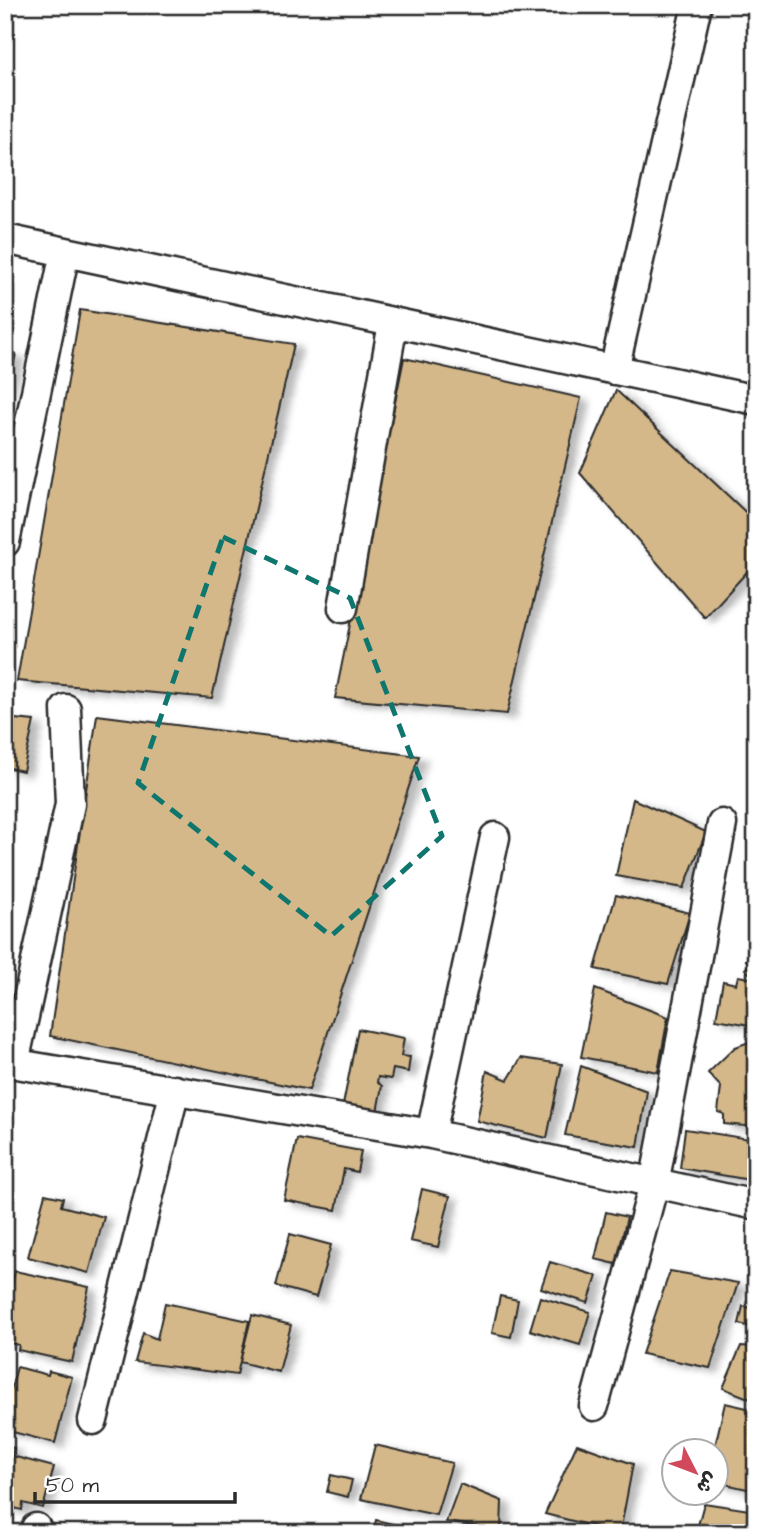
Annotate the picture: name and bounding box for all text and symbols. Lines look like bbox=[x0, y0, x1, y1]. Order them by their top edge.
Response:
north arrow bbox=[660, 1436, 730, 1506]
scale bar bbox=[35, 1461, 234, 1505]
text: ش bbox=[689, 1466, 724, 1499]
text: 50 m bbox=[46, 1471, 100, 1500]

